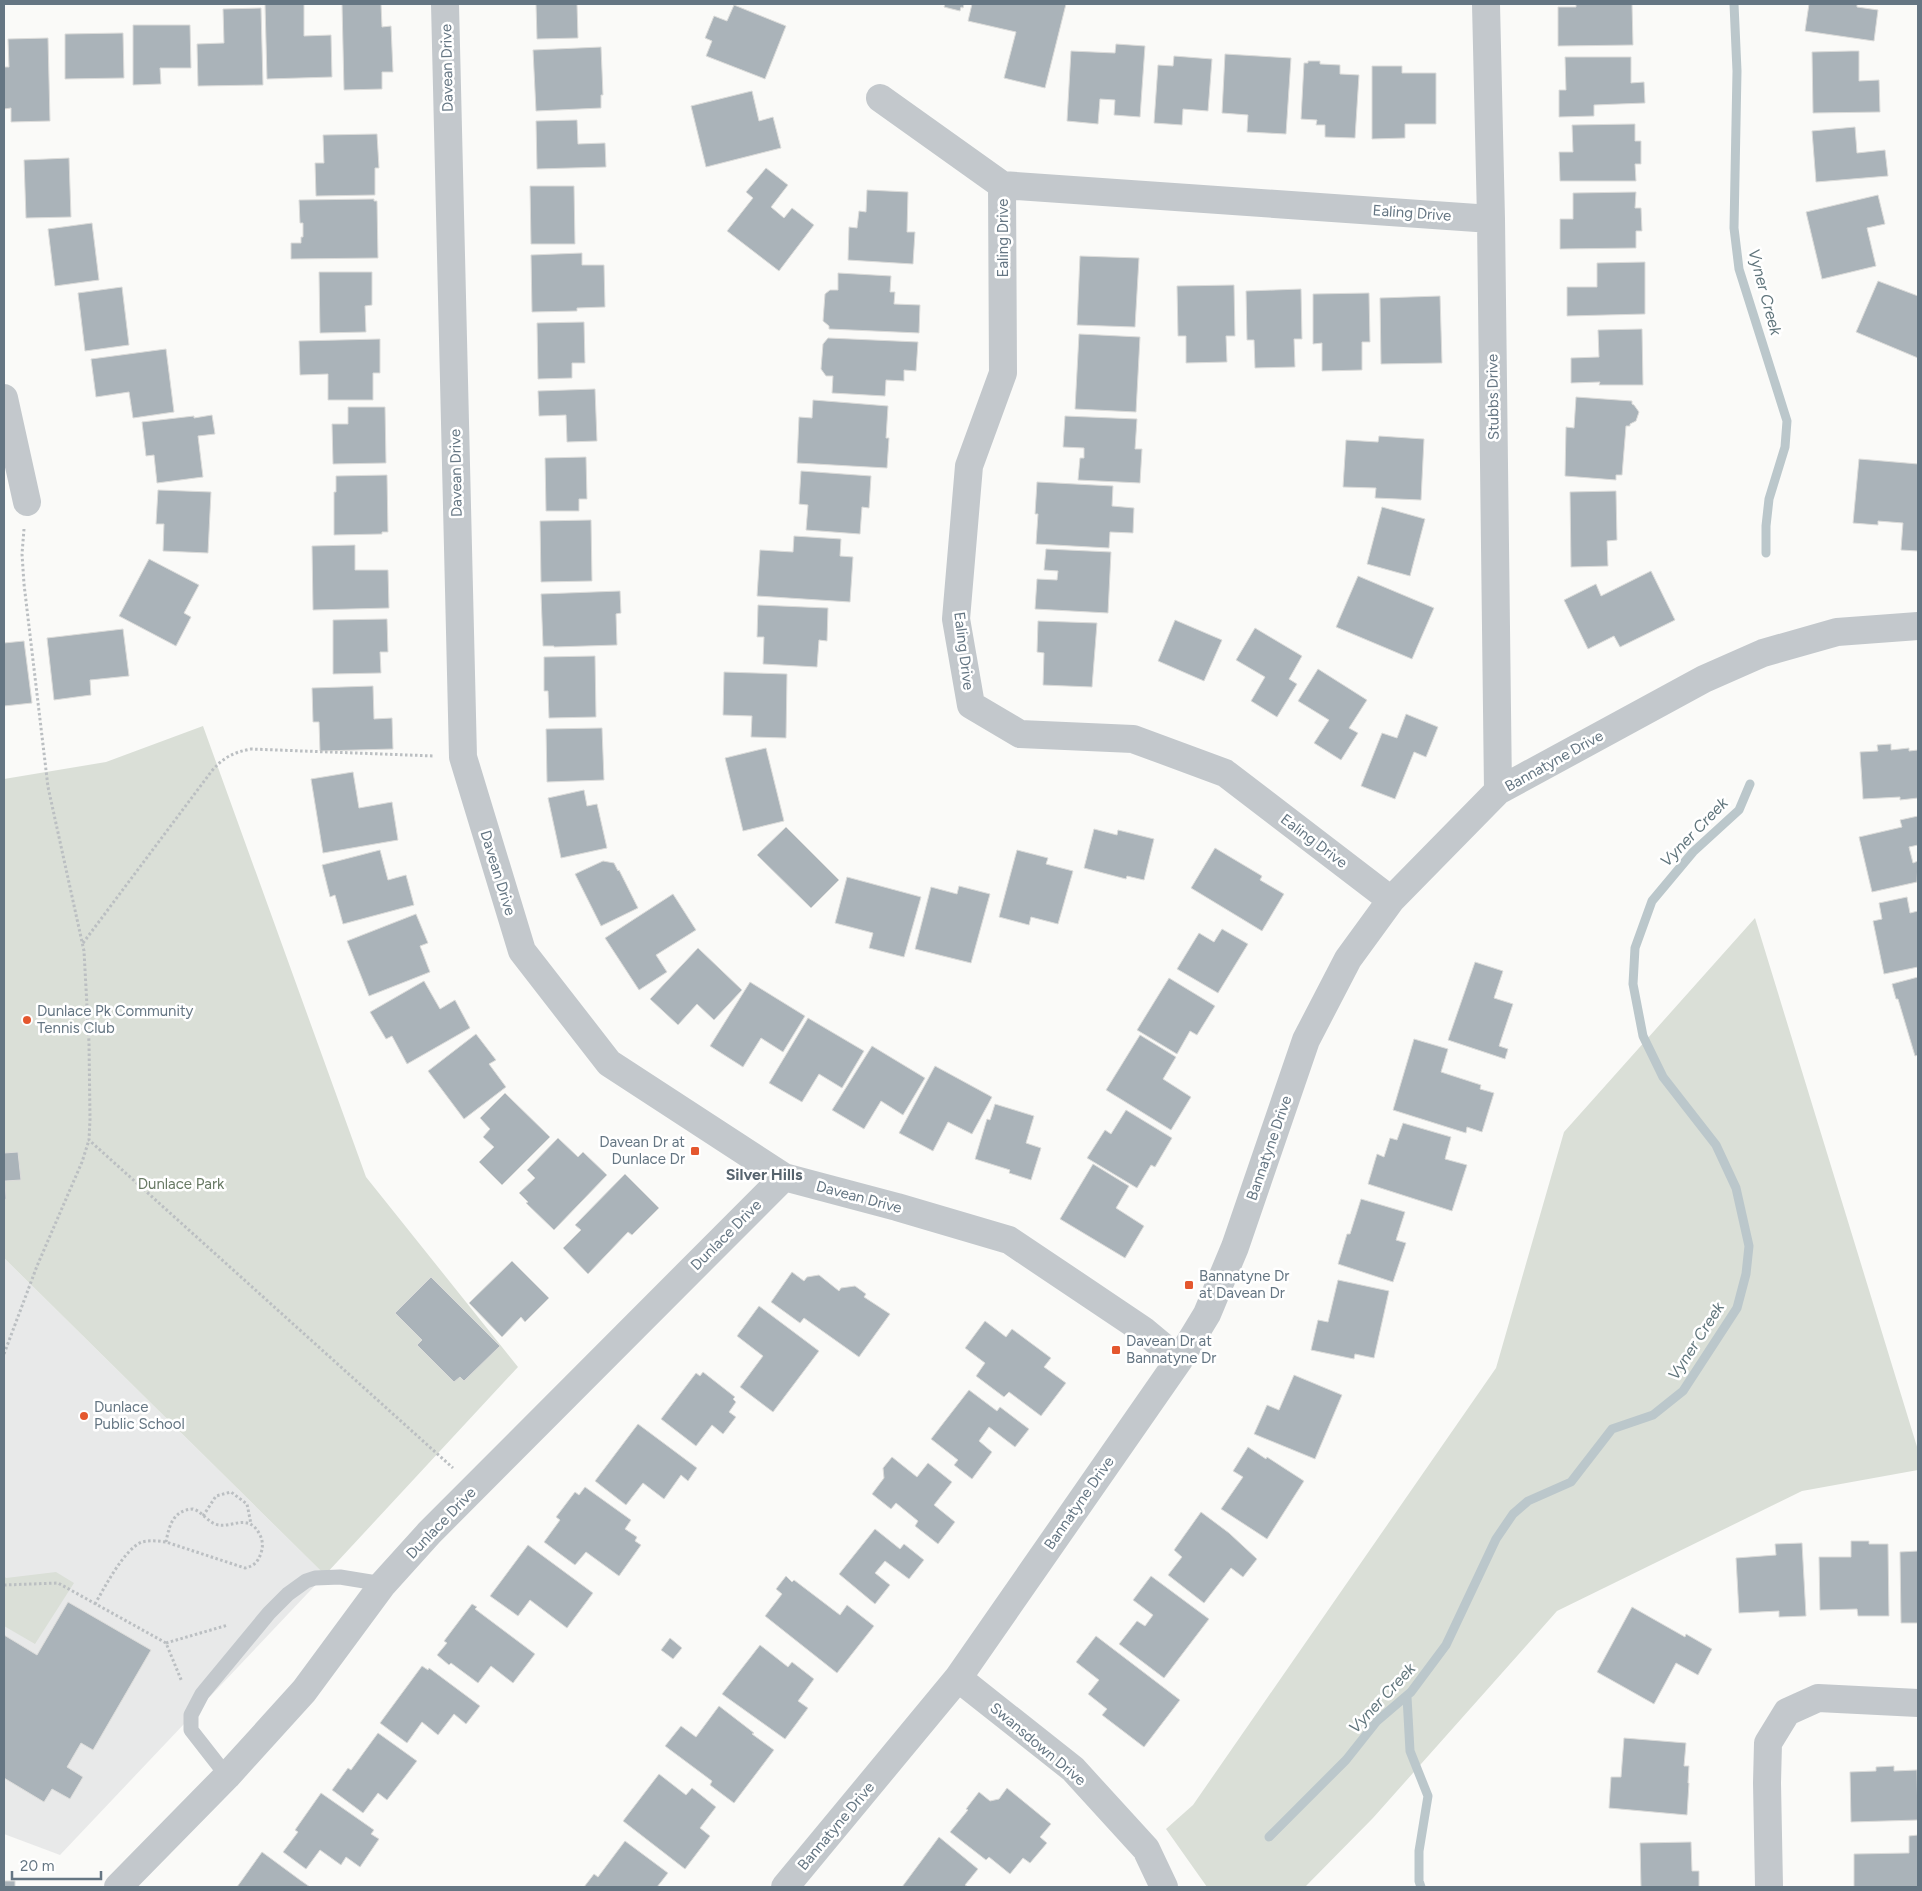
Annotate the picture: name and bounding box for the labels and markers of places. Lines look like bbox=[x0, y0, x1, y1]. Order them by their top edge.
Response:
place label: Dunlace Pk Community Tennis Club bbox=[37, 1002, 194, 1037]
marker: Dunlace Pk Community Tennis Club bbox=[21, 1014, 33, 1026]
place label: Davean Dr at Dunlace Dr bbox=[599, 1133, 685, 1168]
marker: Davean Dr at Dunlace Dr bbox=[689, 1145, 701, 1157]
place label: Bannatyne Dr at Davean Dr bbox=[1199, 1267, 1289, 1302]
marker: Bannatyne Dr at Davean Dr bbox=[1183, 1279, 1195, 1291]
place label: Davean Dr at Bannatyne Dr bbox=[1126, 1332, 1216, 1367]
marker: Davean Dr at Bannatyne Dr bbox=[1110, 1344, 1122, 1356]
place label: Dunlace Public School bbox=[94, 1398, 185, 1433]
marker: Dunlace Public School bbox=[78, 1410, 90, 1422]

